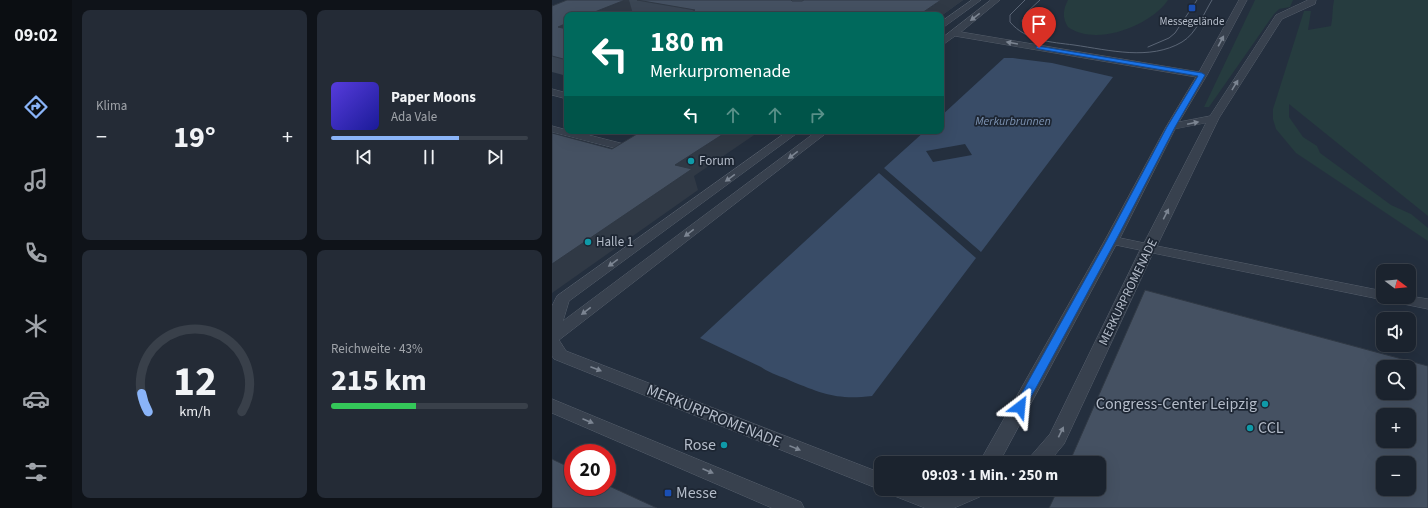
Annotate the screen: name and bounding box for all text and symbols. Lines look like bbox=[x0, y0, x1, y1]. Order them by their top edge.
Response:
marker: Messegelände bbox=[1187, 3, 1197, 13]
pin bbox=[1022, 7.0, 1056, 48]
one-way arrow bbox=[969, 12, 980, 21]
icon: arrive bbox=[1028, 13, 1050, 35]
place label: Messegelände bbox=[1160, 14, 1225, 29]
text: 180 m bbox=[650, 22, 724, 62]
text: 09:02 bbox=[14, 23, 58, 48]
icon: left bbox=[584, 28, 636, 80]
one-way arrow bbox=[1217, 35, 1224, 47]
one-way arrow bbox=[1006, 40, 1018, 46]
text: Merkurpromenade bbox=[650, 59, 790, 84]
one-way arrow bbox=[1231, 79, 1238, 91]
text: Paper Moons bbox=[391, 87, 476, 108]
icon: directions bbox=[22, 93, 50, 121]
text: Klima bbox=[96, 97, 127, 115]
icon: left bbox=[680, 104, 702, 126]
icon: ahead bbox=[722, 104, 744, 126]
icon: ahead bbox=[764, 104, 786, 126]
icon: right bbox=[806, 104, 828, 126]
text: Ada Vale bbox=[391, 108, 437, 126]
water label: Merkurbrunnen bbox=[975, 113, 1051, 130]
text: 19° bbox=[173, 116, 216, 159]
one-way arrow bbox=[1186, 119, 1199, 125]
text: − bbox=[96, 121, 107, 153]
text: + bbox=[282, 121, 293, 153]
icon: previous bbox=[353, 146, 375, 168]
icon: pause bbox=[418, 146, 440, 168]
icon: next bbox=[484, 146, 506, 168]
one-way arrow bbox=[788, 150, 798, 158]
place label: Forum bbox=[699, 152, 735, 170]
marker: Forum bbox=[686, 156, 696, 166]
icon: music bbox=[22, 166, 50, 194]
one-way arrow bbox=[724, 174, 735, 183]
one-way arrow bbox=[1163, 208, 1169, 220]
one-way arrow bbox=[684, 229, 695, 237]
place label: Halle 1 bbox=[596, 233, 633, 251]
street label: MERKURPROMENADE bbox=[1094, 235, 1162, 348]
marker: Halle 1 bbox=[583, 237, 593, 247]
icon: phone bbox=[22, 239, 50, 267]
one-way arrow bbox=[608, 259, 618, 267]
north arrow bbox=[1376, 264, 1416, 304]
map controls bbox=[1376, 264, 1416, 496]
one-way arrow bbox=[580, 307, 591, 315]
icon: climate bbox=[22, 312, 50, 340]
button: sound bbox=[1376, 312, 1416, 352]
text: Reichweite · 43% bbox=[331, 340, 423, 358]
text: 12 bbox=[173, 352, 216, 412]
text: 215 km bbox=[331, 359, 427, 402]
button: search bbox=[1376, 360, 1416, 400]
one-way arrow bbox=[591, 367, 603, 373]
street label: MERKURPROMENADE bbox=[643, 379, 785, 453]
icon: car bbox=[22, 385, 50, 413]
position arrow bbox=[999, 386, 1041, 428]
place label: Congress-Center Leipzig bbox=[1096, 393, 1257, 415]
marker: Congress-Center Leipzig bbox=[1260, 399, 1270, 409]
text: km/h bbox=[179, 401, 210, 422]
button: + bbox=[1376, 408, 1416, 448]
place label: CCL bbox=[1258, 417, 1284, 439]
one-way arrow bbox=[582, 418, 593, 424]
marker: CCL bbox=[1245, 423, 1255, 433]
one-way arrow bbox=[1057, 426, 1064, 438]
place label: Rose bbox=[684, 434, 716, 456]
marker: Rose bbox=[719, 440, 729, 450]
speed limit sign: 20 bbox=[564, 444, 616, 496]
one-way arrow bbox=[790, 445, 801, 451]
button: − bbox=[1376, 456, 1416, 496]
icon: filters bbox=[22, 458, 50, 486]
text: 09:03 · 1 Min. · 250 m bbox=[922, 465, 1058, 486]
one-way arrow bbox=[702, 469, 714, 475]
place label: Messe bbox=[676, 482, 717, 504]
marker: Messe bbox=[663, 488, 673, 498]

